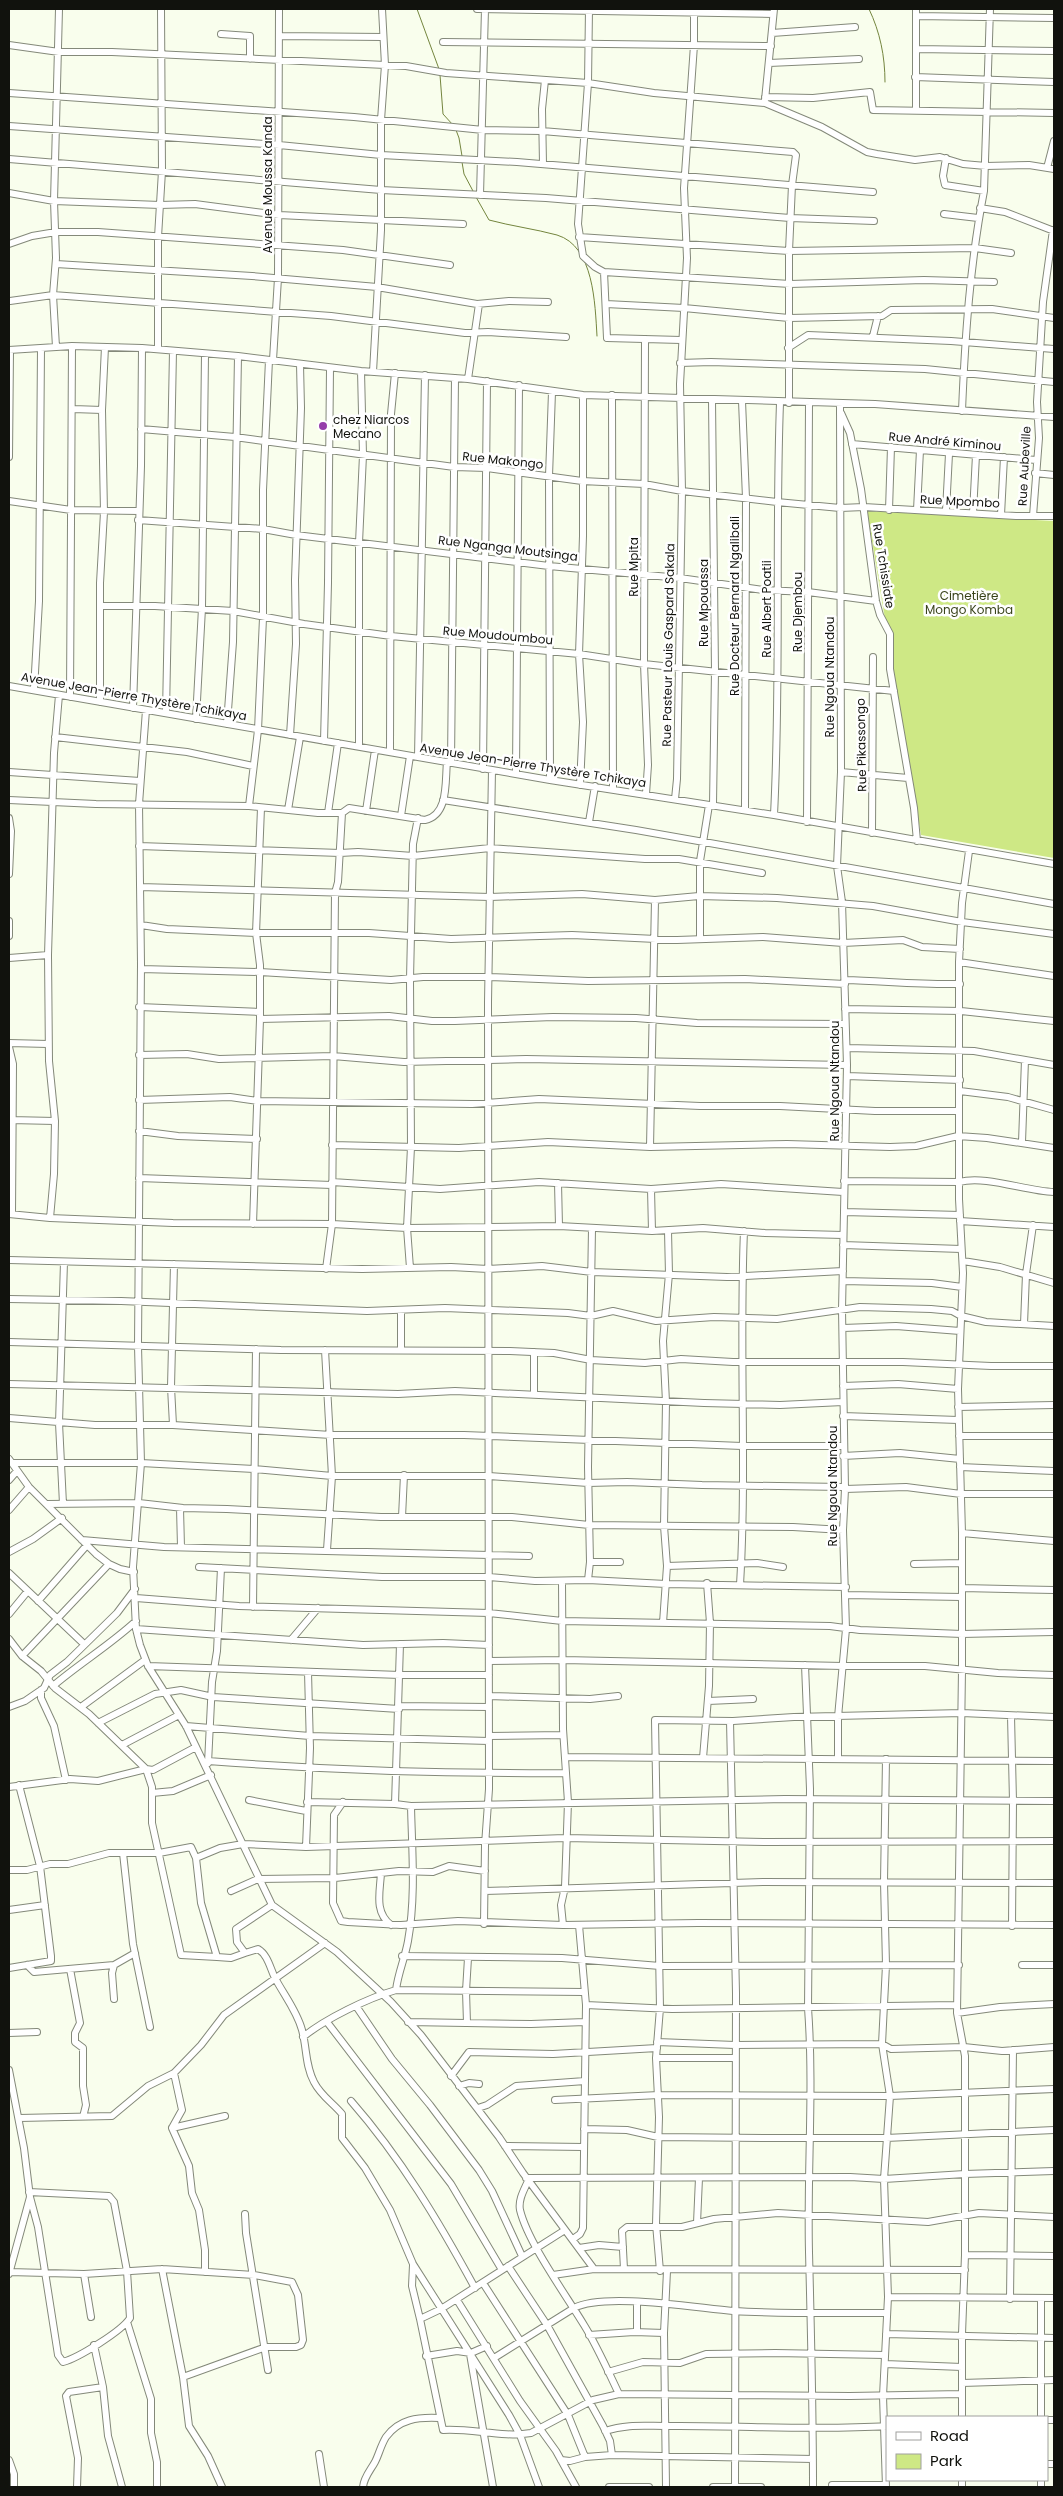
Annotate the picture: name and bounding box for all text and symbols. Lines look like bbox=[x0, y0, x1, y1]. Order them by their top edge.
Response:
street label: Avenue Moussa Kanda bbox=[259, 116, 276, 254]
place label: chez Niarcos Mecano bbox=[333, 411, 409, 442]
marker: chez Niarcos Mecano bbox=[317, 420, 329, 432]
street label: Rue Aubeville bbox=[1013, 426, 1035, 506]
street label: Rue André Kiminou bbox=[888, 428, 1002, 454]
street label: Rue Makongo bbox=[462, 447, 545, 473]
street label: Rue Mpombo bbox=[920, 490, 1001, 512]
street label: Rue Docteur Bernard Ngalibali bbox=[726, 516, 743, 696]
street label: Rue Tchissiate bbox=[869, 522, 899, 610]
street label: Rue Nganga Moutsinga bbox=[437, 531, 579, 565]
street label: Rue Mpita bbox=[625, 537, 642, 597]
street label: Rue Pasteur Louis Gaspard Sakala bbox=[658, 543, 678, 747]
street label: Rue Mpouassa bbox=[695, 559, 712, 647]
street label: Rue Albert Poatii bbox=[758, 560, 775, 658]
street label: Rue Djembou bbox=[789, 572, 806, 652]
park label: Cimetière Mongo Komba bbox=[925, 587, 1013, 618]
street label: Rue Ngoua Ntandou bbox=[821, 617, 838, 737]
street label: Rue Moudoumbou bbox=[442, 622, 554, 648]
street label: Avenue Jean-Pierre Thystère Tchikaya bbox=[20, 668, 248, 724]
street label: Rue Pikassongo bbox=[852, 698, 870, 792]
street label: Avenue Jean-Pierre Thystère Tchikaya bbox=[419, 739, 647, 791]
street label: Rue Ngoua Ntandou bbox=[826, 1021, 843, 1141]
street label: Rue Ngoua Ntandou bbox=[824, 1426, 841, 1546]
legend bbox=[886, 2416, 1048, 2481]
text: Road bbox=[930, 2425, 969, 2446]
text: Park bbox=[930, 2450, 962, 2471]

